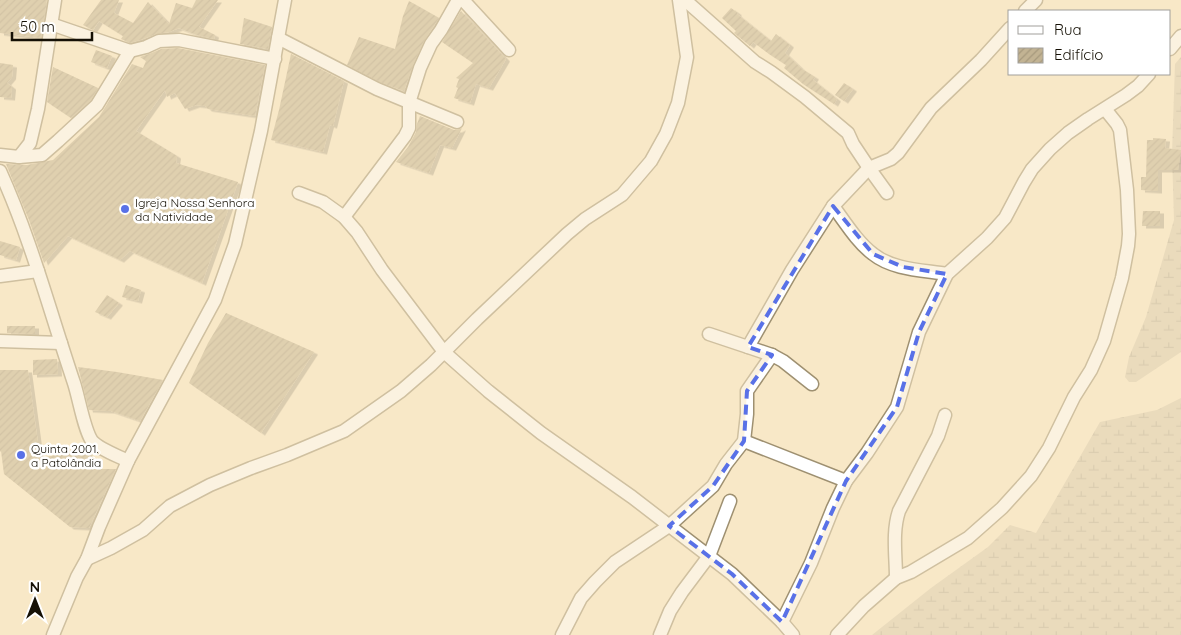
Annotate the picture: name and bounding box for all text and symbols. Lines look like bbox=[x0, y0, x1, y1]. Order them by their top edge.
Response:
scale bar bbox=[12, 10, 92, 42]
legend bbox=[1008, 10, 1171, 75]
text: 50 m bbox=[20, 17, 55, 36]
text: Rua bbox=[1054, 20, 1082, 39]
text: Edifício bbox=[1054, 45, 1103, 64]
place label: Igreja Nossa Senhora da Natividade bbox=[135, 195, 255, 224]
marker: Igreja Nossa Senhora da Natividade bbox=[119, 203, 131, 215]
place label: Quinta 2001. a Patolândia bbox=[31, 441, 101, 470]
marker: Quinta 2001. a Patolândia bbox=[15, 449, 27, 461]
north arrow bbox=[10, 575, 60, 625]
text: N bbox=[30, 578, 40, 596]

